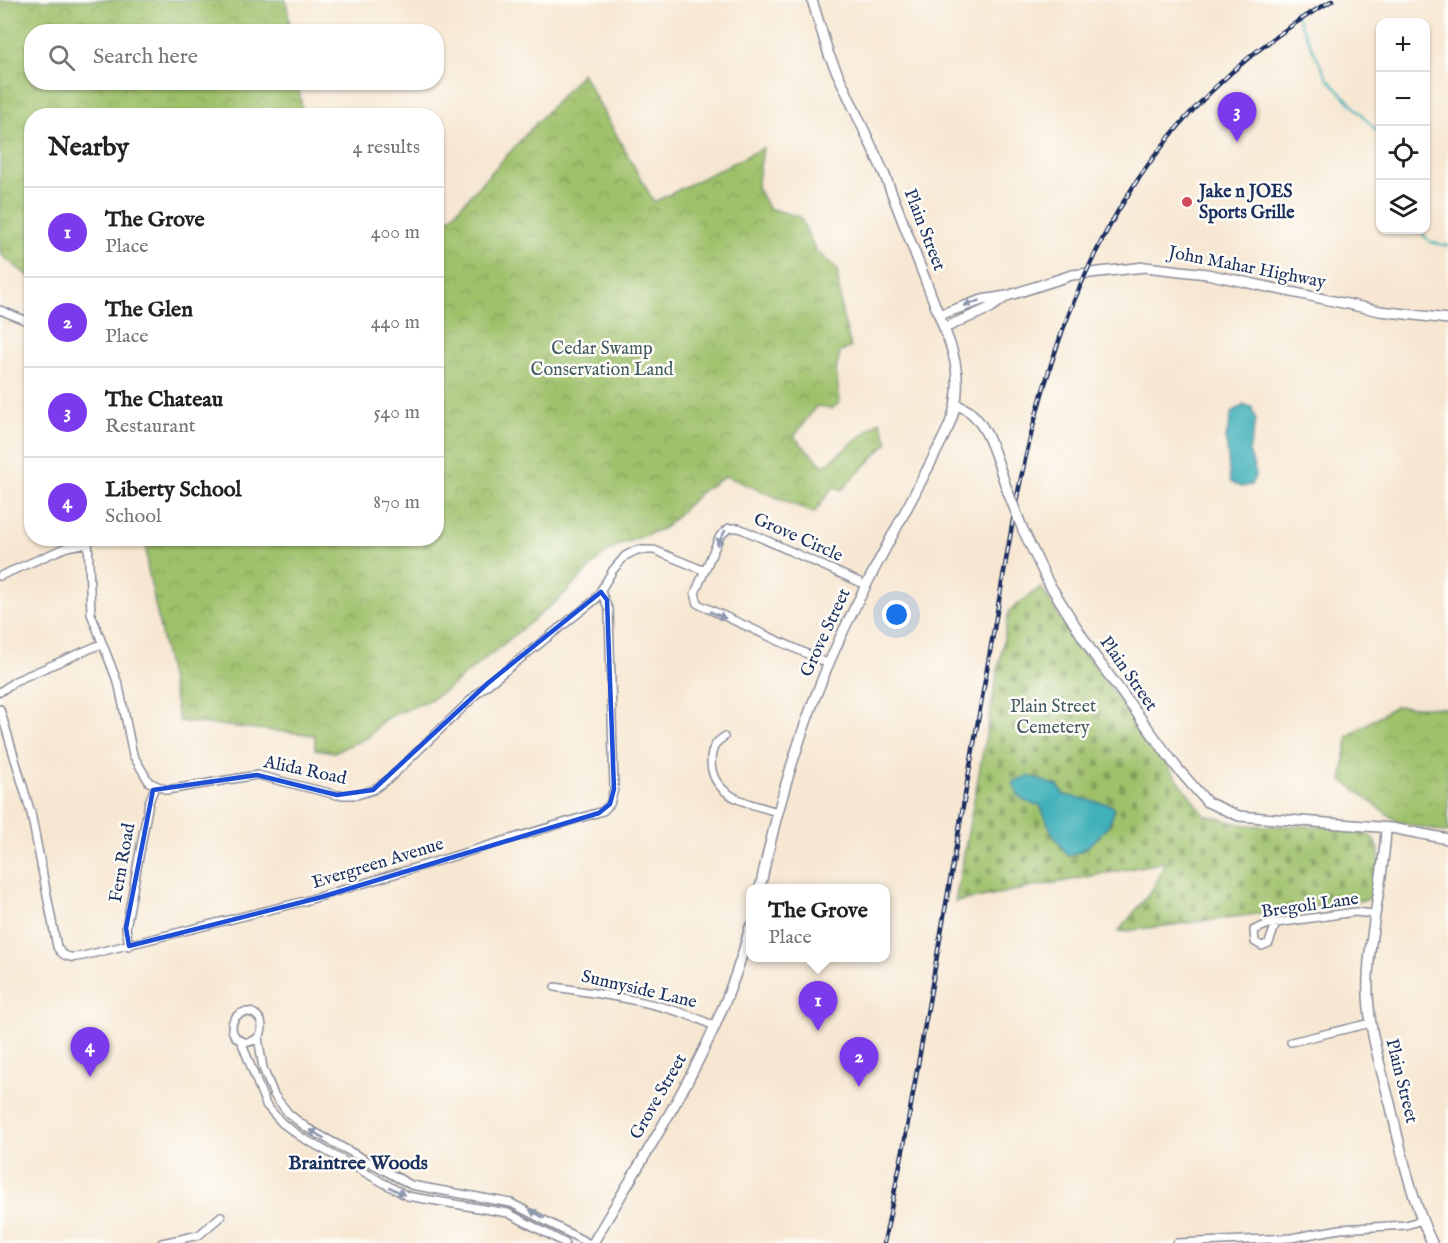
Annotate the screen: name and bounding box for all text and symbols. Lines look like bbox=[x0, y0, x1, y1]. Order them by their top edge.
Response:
map controls bbox=[1376, 18, 1430, 234]
button: + bbox=[1376, 18, 1430, 72]
search box bbox=[24, 24, 444, 90]
icon: search bbox=[45, 41, 78, 74]
text: Search here bbox=[93, 43, 198, 71]
button: − bbox=[1376, 72, 1430, 126]
pin: 3 bbox=[1218, 92, 1256, 142]
button: locate bbox=[1376, 126, 1430, 180]
text: Nearby bbox=[48, 131, 129, 164]
text: 4 results bbox=[353, 135, 420, 160]
button: layers bbox=[1376, 180, 1430, 234]
place label: Jake n JOES Sports Grille bbox=[1197, 181, 1295, 225]
street label: Plain Street bbox=[898, 186, 950, 274]
marker: Jake n JOES Sports Grille bbox=[1180, 195, 1194, 209]
text: The Grove bbox=[105, 206, 205, 234]
text: 1 bbox=[64, 220, 71, 245]
text: 400 m bbox=[371, 220, 420, 245]
text: Place bbox=[105, 234, 148, 259]
street label: John Mahar Highway bbox=[1164, 241, 1328, 295]
text: The Glen bbox=[105, 296, 193, 324]
one-way arrow bbox=[963, 299, 981, 309]
text: 2 bbox=[63, 310, 72, 335]
text: 440 m bbox=[371, 310, 420, 335]
text: Place bbox=[105, 324, 148, 349]
park label: Cedar Swamp Conservation Land bbox=[531, 338, 674, 382]
text: The Chateau bbox=[105, 386, 223, 414]
text: 3 bbox=[64, 400, 71, 425]
text: 540 m bbox=[373, 400, 420, 425]
text: Restaurant bbox=[105, 414, 196, 439]
text: Liberty School bbox=[105, 476, 242, 504]
text: 4 bbox=[63, 490, 72, 515]
text: 870 m bbox=[373, 490, 420, 515]
text: School bbox=[105, 504, 161, 529]
street label: Grove Circle bbox=[750, 508, 846, 568]
one-way arrow bbox=[716, 530, 726, 547]
street label: Grove Street bbox=[795, 585, 857, 681]
your location bbox=[882, 600, 911, 629]
one-way arrow bbox=[709, 610, 727, 620]
street label: Plain Street bbox=[1094, 632, 1162, 716]
park label: Plain Street Cemetery bbox=[1010, 696, 1096, 740]
street label: Alida Road bbox=[261, 751, 349, 791]
street label: Fern Road bbox=[105, 821, 141, 905]
street label: Evergreen Avenue bbox=[309, 833, 447, 895]
popup bbox=[746, 884, 890, 962]
street label: Bregoli Lane bbox=[1260, 888, 1360, 924]
text: The Grove bbox=[768, 897, 868, 925]
text: Place bbox=[768, 925, 812, 950]
street label: Sunnyside Lane bbox=[579, 966, 699, 1014]
pin: 1 bbox=[798, 982, 838, 1031]
pin: 4 bbox=[70, 1028, 110, 1077]
street label: Plain Street bbox=[1379, 1036, 1423, 1126]
pin: 2 bbox=[840, 1038, 878, 1087]
street label: Grove Street bbox=[625, 1050, 693, 1144]
one-way arrow bbox=[309, 1128, 325, 1139]
district label: Braintree Woods bbox=[288, 1151, 428, 1176]
one-way arrow bbox=[389, 1186, 406, 1196]
one-way arrow bbox=[528, 1210, 545, 1220]

